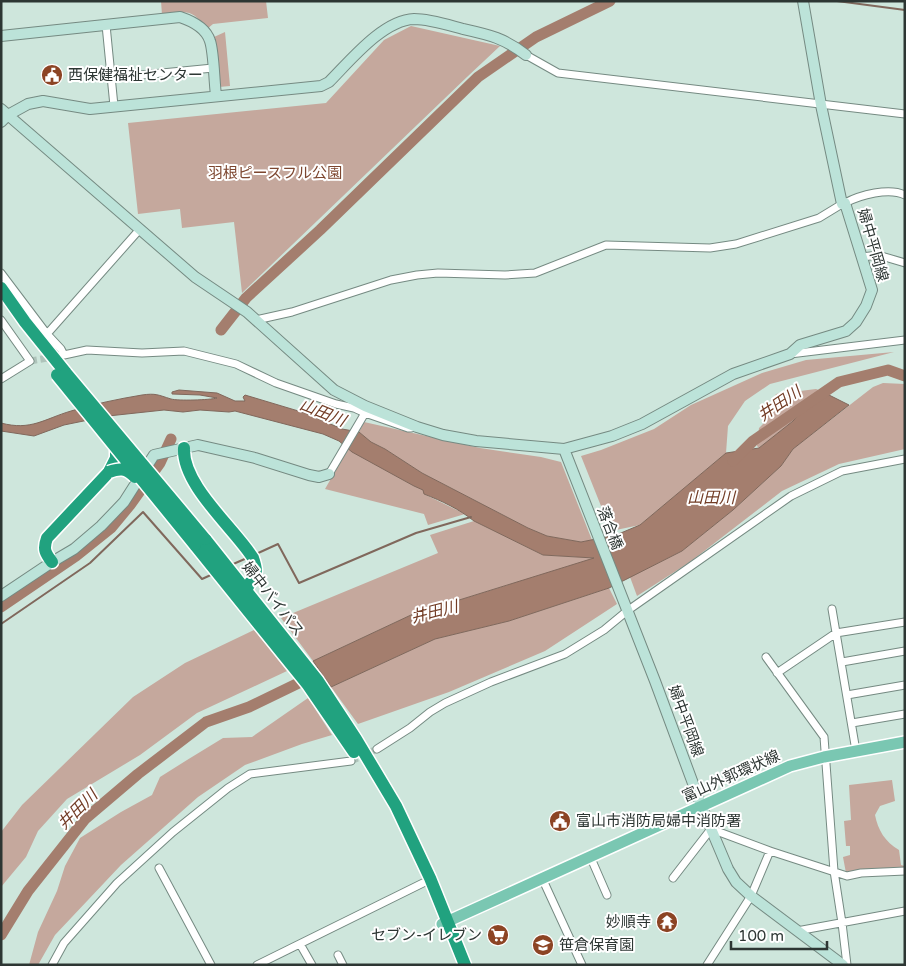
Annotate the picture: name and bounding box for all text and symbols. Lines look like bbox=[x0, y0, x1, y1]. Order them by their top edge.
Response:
public building icon: 西保健福祉センター bbox=[40, 63, 64, 87]
place label: 西保健福祉センター bbox=[68, 66, 203, 84]
park label: 羽根ピースフル公園 bbox=[208, 164, 342, 182]
street label: 婦中平岡線 bbox=[854, 206, 892, 284]
water label: 井田川 bbox=[754, 381, 807, 426]
water label: 山田川 bbox=[297, 395, 350, 432]
water label: 山田川 bbox=[687, 488, 737, 508]
street label: 落合橋 bbox=[594, 504, 626, 552]
street label: 婦中バイパス bbox=[238, 558, 308, 640]
water label: 井田川 bbox=[409, 596, 462, 627]
street label: 婦中平岡線 bbox=[665, 683, 707, 759]
street label: 富山外郭環状線 bbox=[679, 746, 783, 806]
water label: 井田川 bbox=[54, 784, 103, 834]
public building icon: 富山市消防局婦中消防署 bbox=[548, 809, 572, 833]
place label: 富山市消防局婦中消防署 bbox=[576, 812, 741, 830]
temple icon: 妙順寺 bbox=[655, 910, 679, 934]
place label: 妙順寺 bbox=[606, 913, 651, 931]
scale bar bbox=[731, 918, 827, 950]
supermarket icon: セブン-イレブン bbox=[486, 923, 510, 947]
place label: セブン-イレブン bbox=[371, 926, 482, 944]
text: 100 m bbox=[738, 927, 784, 945]
school or university icon: 笹倉保育園 bbox=[531, 933, 555, 957]
place label: 笹倉保育園 bbox=[559, 936, 634, 954]

